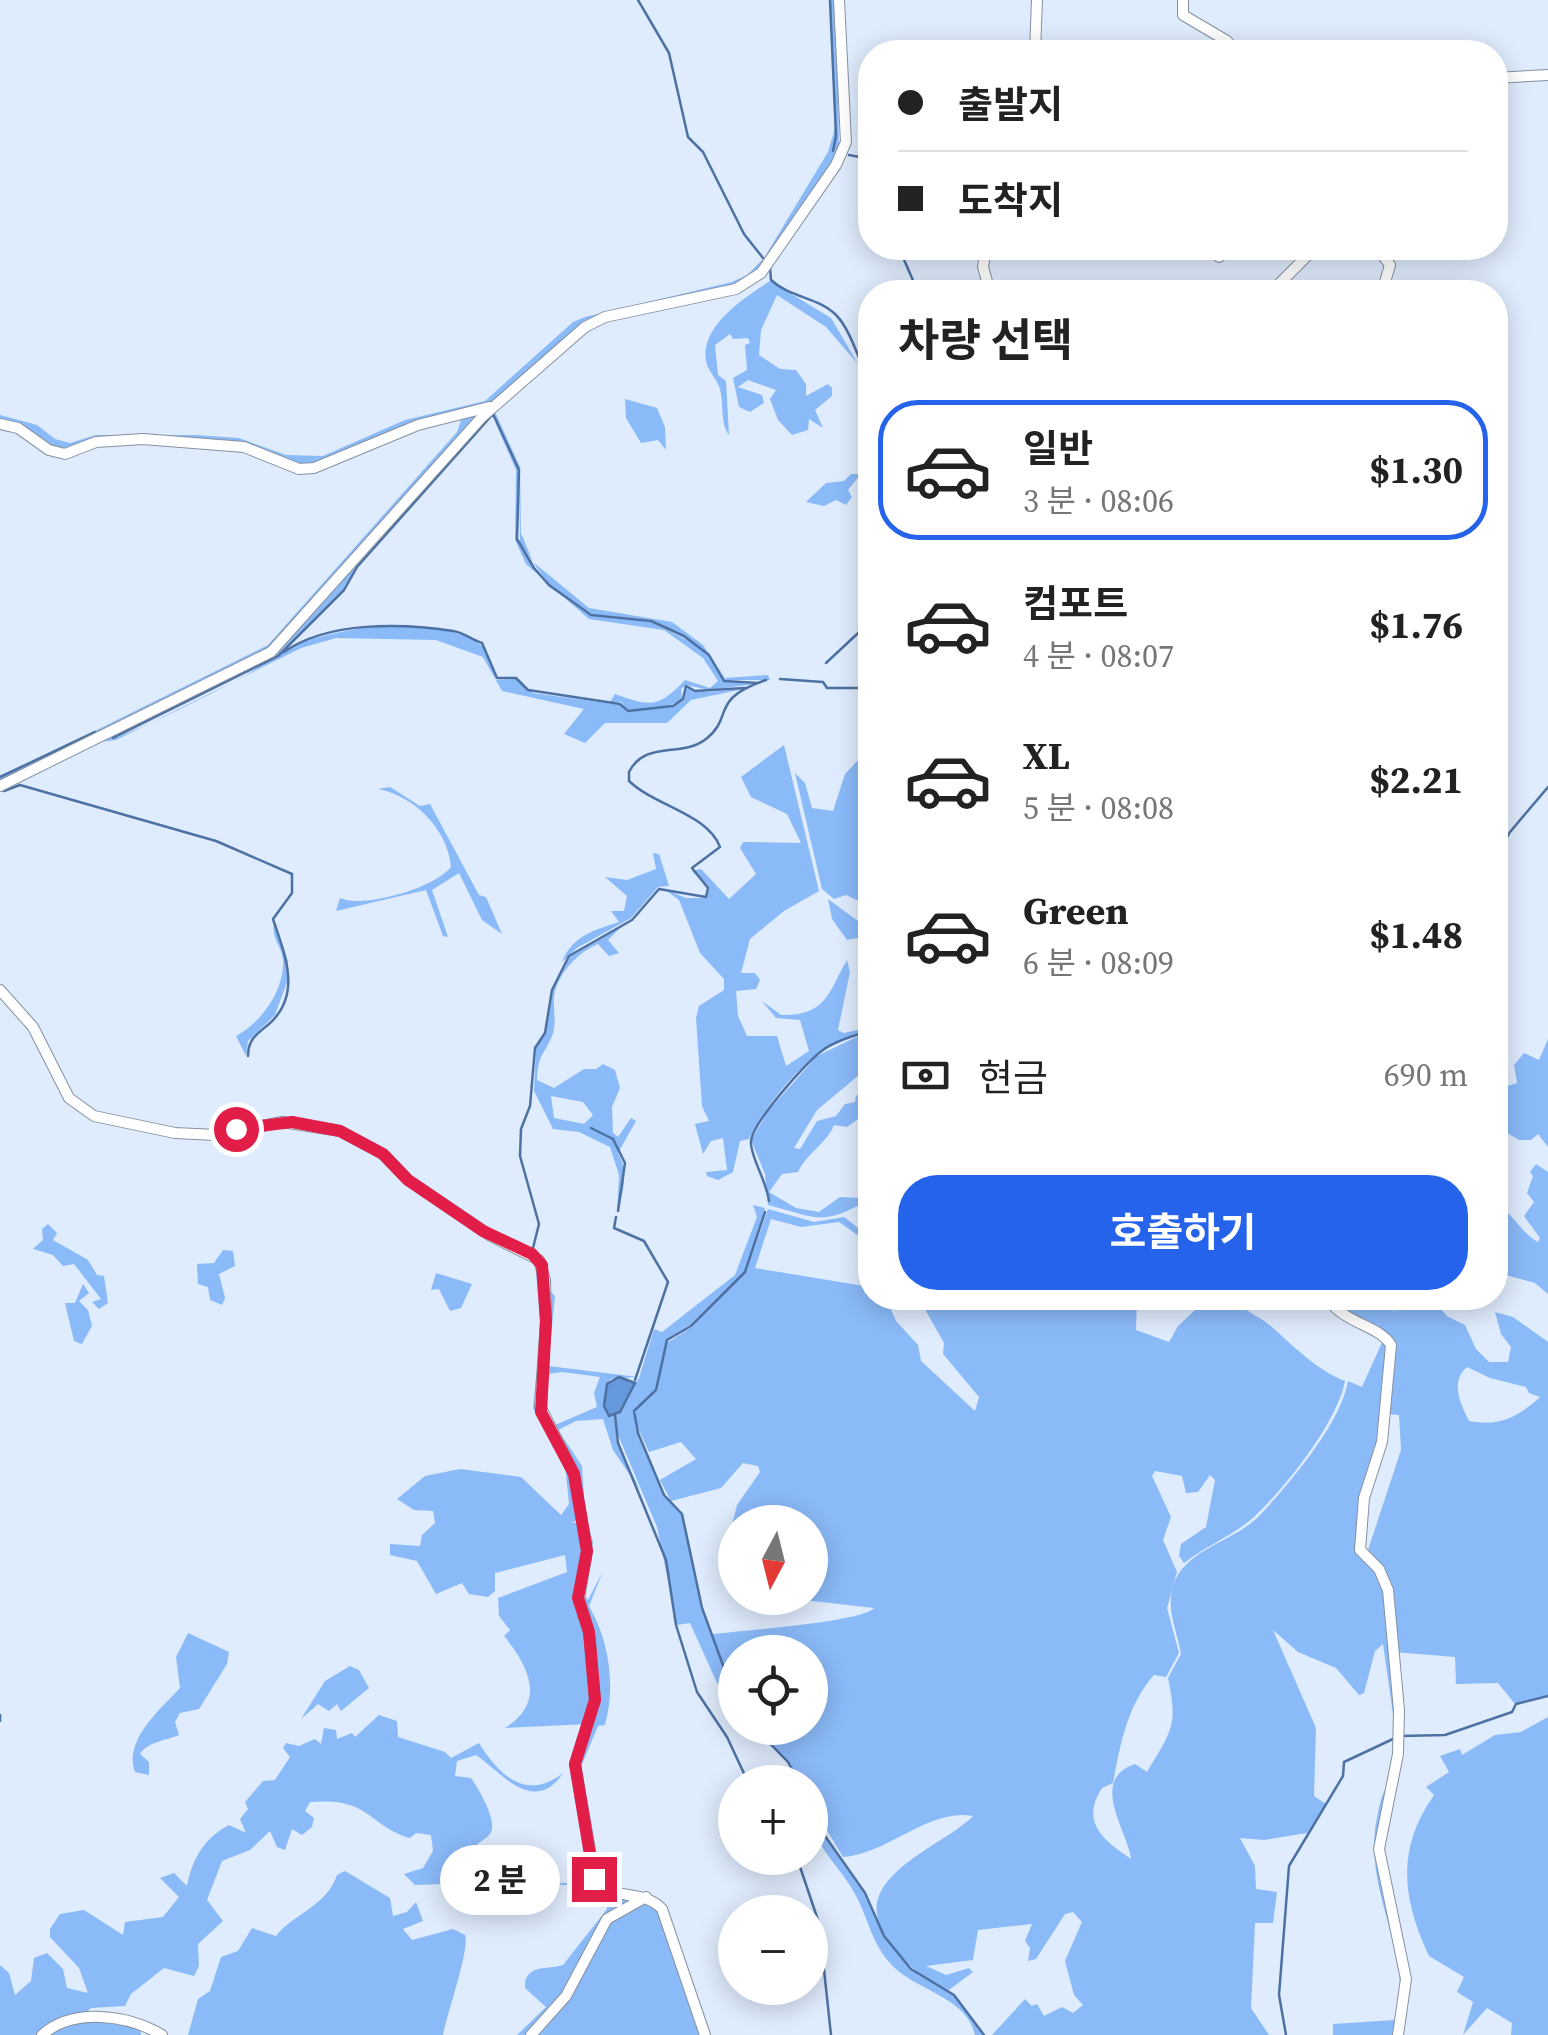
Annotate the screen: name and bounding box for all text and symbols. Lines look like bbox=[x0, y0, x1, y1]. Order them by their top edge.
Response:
text: 출발지 bbox=[958, 79, 1063, 131]
text: 도착지 bbox=[958, 175, 1063, 227]
text: 차량 선택 bbox=[898, 309, 1073, 371]
text: 일반 bbox=[1023, 423, 1093, 475]
icon: car bbox=[903, 425, 993, 515]
text: $1.30 bbox=[1369, 444, 1463, 496]
text: 3 분 · 08:06 bbox=[1023, 479, 1174, 523]
text: 컴포트 bbox=[1023, 578, 1128, 630]
icon: car bbox=[903, 580, 993, 670]
text: $1.76 bbox=[1369, 599, 1463, 651]
text: 4 분 · 08:07 bbox=[1023, 634, 1174, 678]
text: XL bbox=[1023, 730, 1070, 782]
icon: car bbox=[903, 735, 993, 825]
text: $2.21 bbox=[1369, 754, 1463, 806]
text: 5 분 · 08:08 bbox=[1023, 786, 1174, 830]
text: Green bbox=[1023, 885, 1129, 937]
icon: car bbox=[903, 890, 993, 980]
text: $1.48 bbox=[1369, 909, 1463, 961]
text: 6 분 · 08:09 bbox=[1023, 941, 1174, 985]
icon: cash bbox=[898, 1048, 953, 1103]
text: 현금 bbox=[978, 1052, 1048, 1104]
text: 690 m bbox=[1384, 1053, 1468, 1097]
route start bbox=[214, 1107, 259, 1152]
button: 호출하기 bbox=[898, 1175, 1468, 1290]
north arrow bbox=[718, 1505, 828, 1615]
map controls bbox=[718, 1505, 828, 2005]
button: locate bbox=[718, 1635, 828, 1745]
button: + bbox=[718, 1765, 828, 1875]
callout: 2 분 bbox=[439, 1844, 559, 1914]
route end bbox=[572, 1857, 617, 1902]
text: 2 분 bbox=[473, 1858, 527, 1902]
button: − bbox=[718, 1895, 828, 2005]

